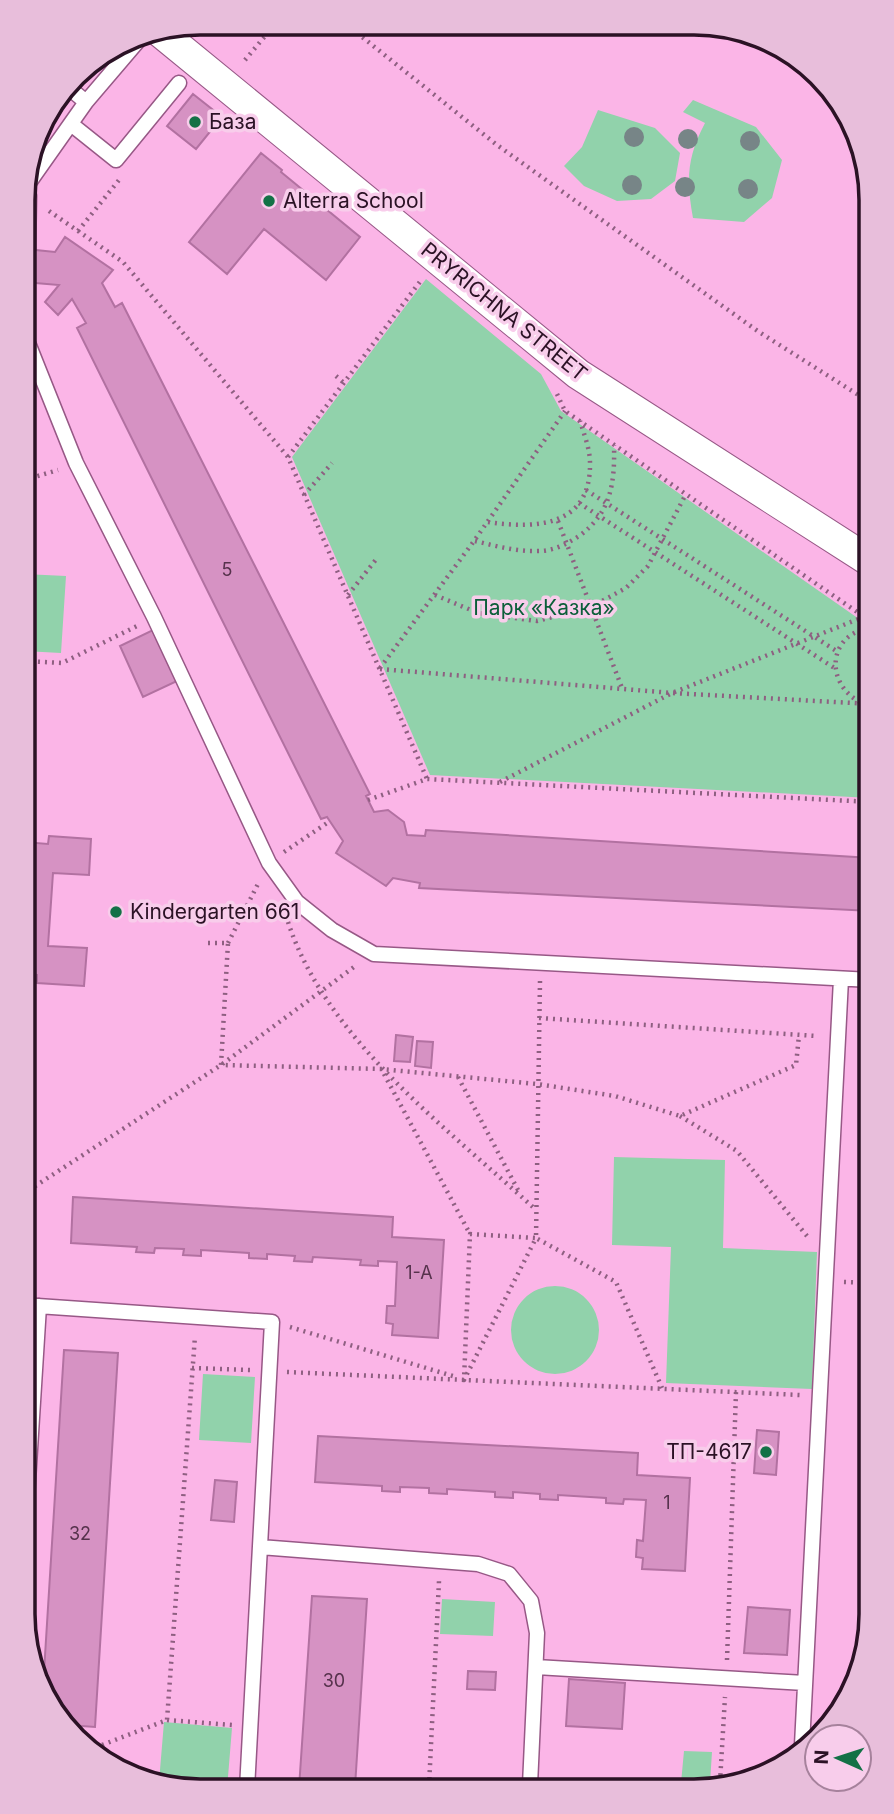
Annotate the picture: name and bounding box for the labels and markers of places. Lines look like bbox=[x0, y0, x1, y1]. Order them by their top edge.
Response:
place label: База bbox=[209, 109, 257, 134]
marker: База bbox=[187, 114, 203, 130]
place label: Alterra School bbox=[283, 188, 424, 213]
marker: Alterra School bbox=[261, 193, 277, 209]
place label: Kindergarten 661 bbox=[130, 899, 299, 924]
marker: Kindergarten 661 bbox=[108, 904, 124, 920]
place label: ТП-4617 bbox=[666, 1439, 752, 1464]
marker: ТП-4617 bbox=[758, 1444, 774, 1460]

